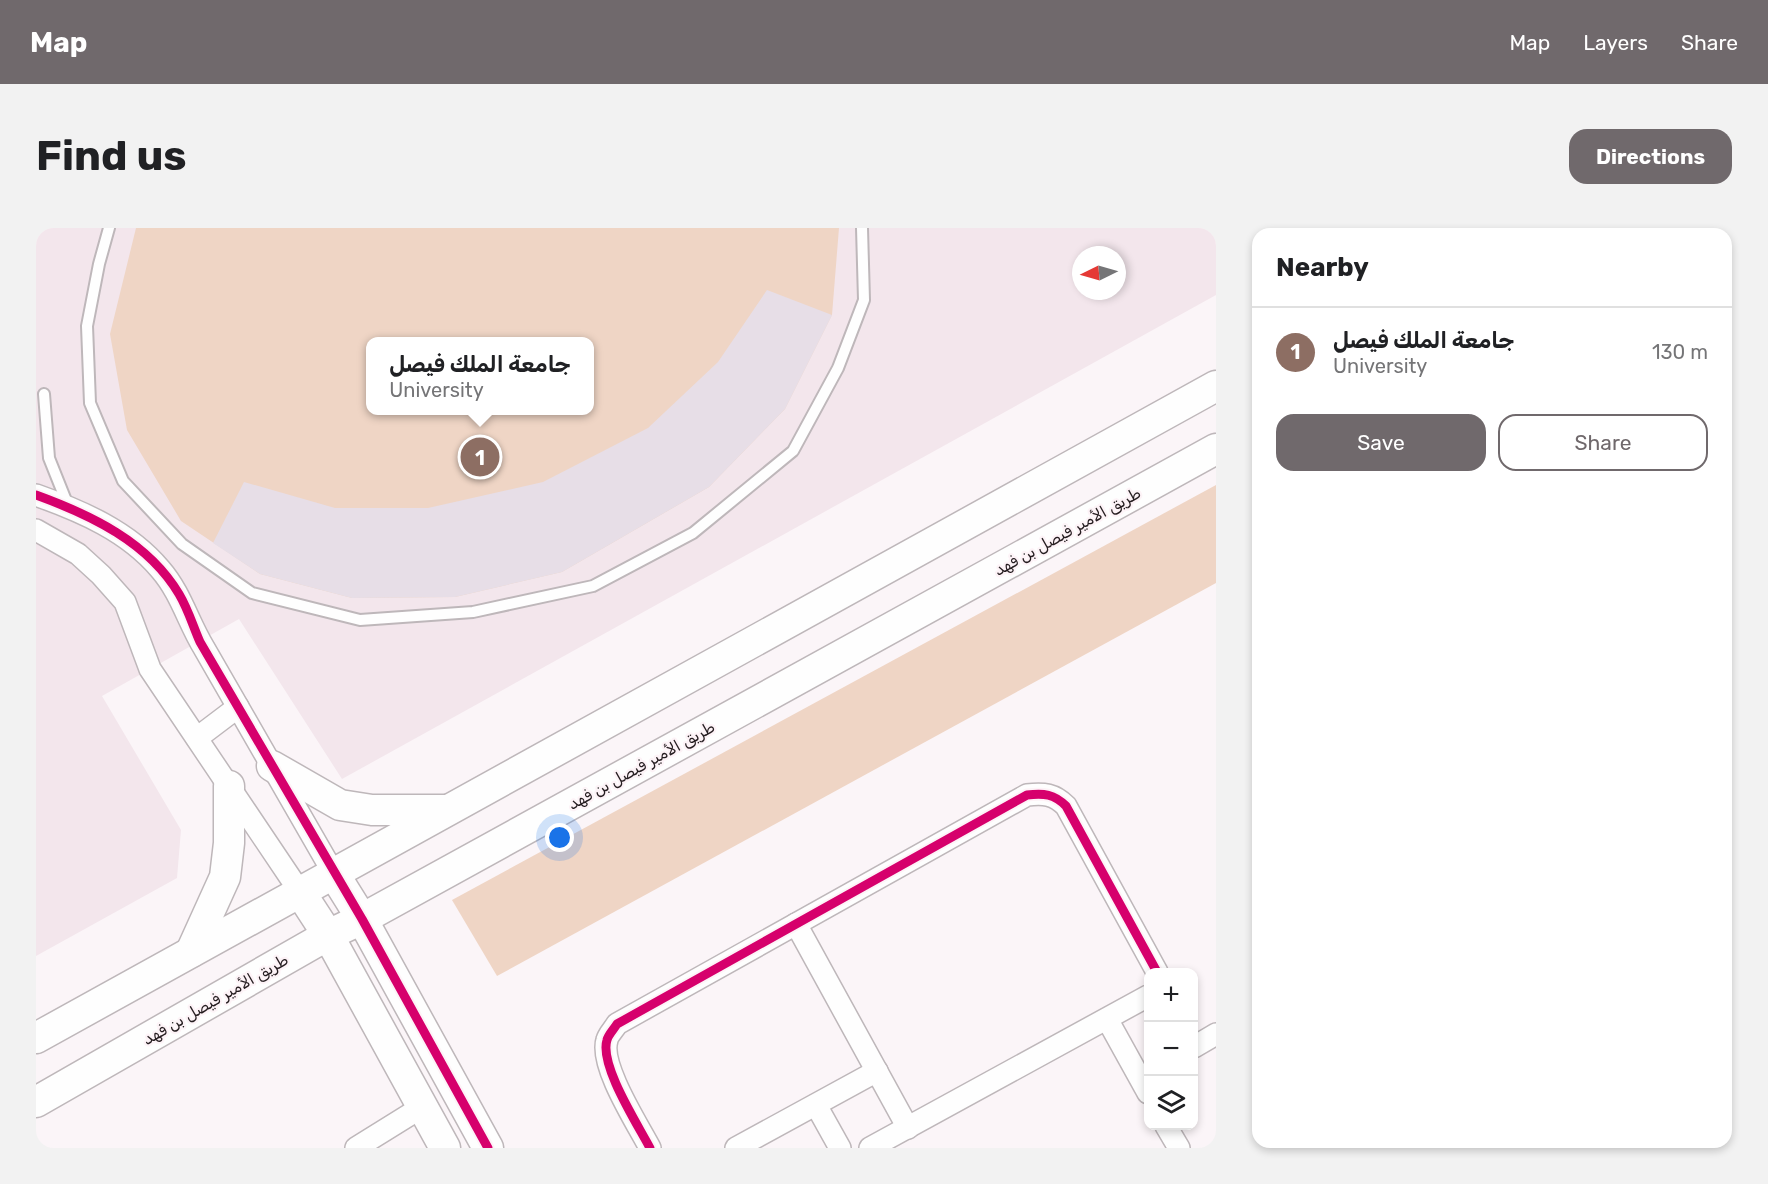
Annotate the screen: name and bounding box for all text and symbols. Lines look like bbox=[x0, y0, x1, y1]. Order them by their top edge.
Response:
text: Map bbox=[30, 26, 87, 59]
text: Map bbox=[1509, 30, 1550, 55]
text: Layers bbox=[1583, 30, 1648, 55]
text: Share bbox=[1681, 30, 1738, 55]
button: Directions bbox=[1569, 129, 1732, 184]
text: Find us bbox=[36, 131, 187, 181]
north arrow bbox=[1072, 246, 1126, 300]
text: Nearby bbox=[1276, 252, 1369, 283]
text: جامعة الملك فيصل bbox=[1333, 327, 1514, 354]
popup bbox=[366, 337, 594, 415]
text: 1 bbox=[1291, 340, 1300, 364]
text: 130 m bbox=[1652, 340, 1708, 364]
text: جامعة الملك فيصل bbox=[389, 351, 571, 378]
text: University bbox=[1333, 354, 1427, 378]
text: University bbox=[389, 378, 484, 402]
button: Save bbox=[1276, 414, 1486, 471]
button: Share bbox=[1498, 414, 1708, 471]
pin: 1 bbox=[460, 434, 500, 480]
street label: طريق الأمير فيصل بن فهد bbox=[991, 483, 1144, 581]
street label: طريق الأمير فيصل بن فهد bbox=[565, 717, 718, 815]
your location bbox=[545, 823, 574, 852]
street label: طريق الأمير فيصل بن فهد bbox=[139, 950, 292, 1050]
map controls bbox=[1144, 968, 1198, 1130]
button: + bbox=[1144, 968, 1198, 1022]
button: − bbox=[1144, 1022, 1198, 1076]
button: layers bbox=[1144, 1076, 1198, 1130]

